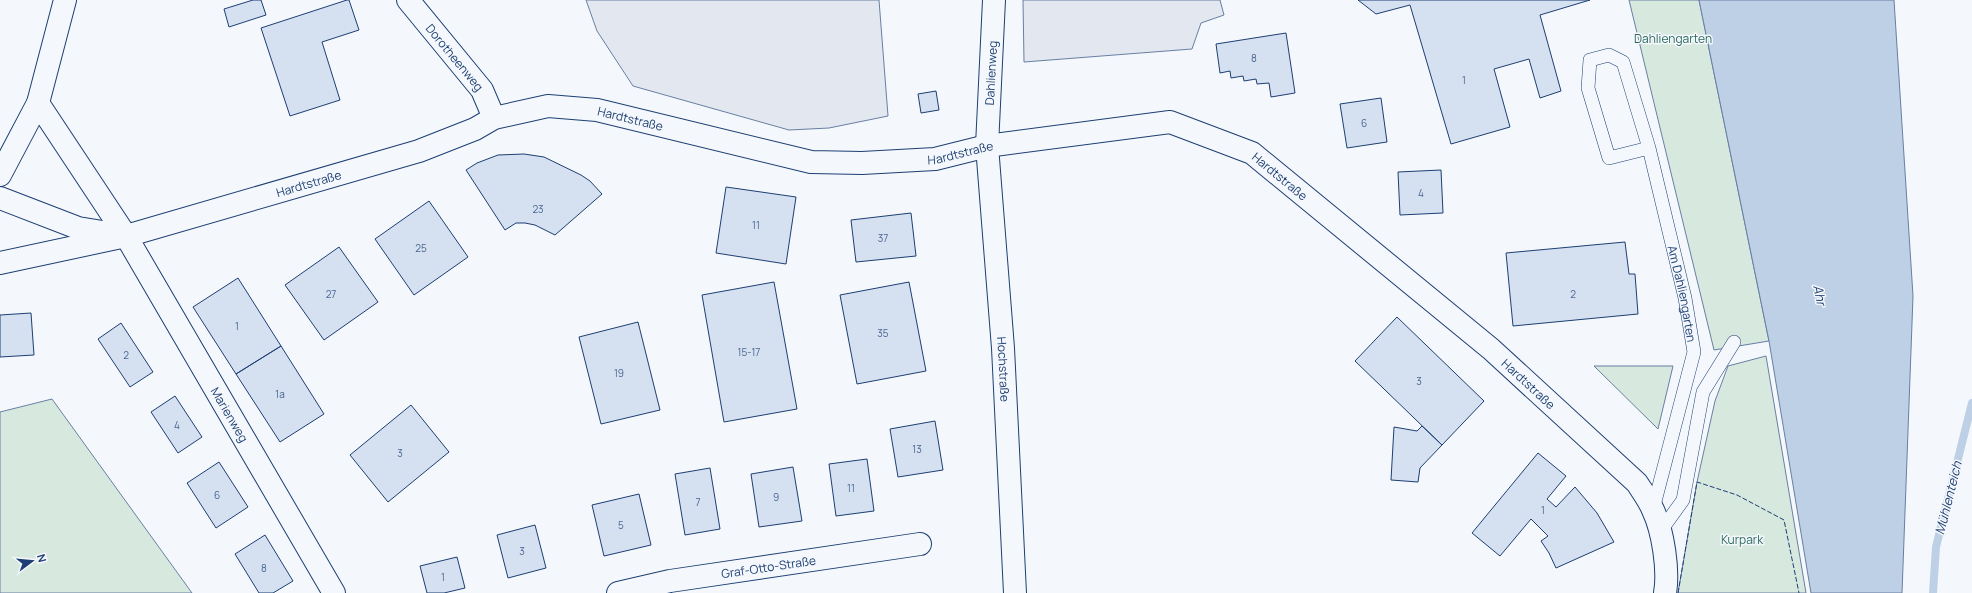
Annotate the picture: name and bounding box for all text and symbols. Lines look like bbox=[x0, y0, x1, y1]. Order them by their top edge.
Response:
street label: Dorotheenweg bbox=[422, 20, 488, 94]
park label: Dahliengarten bbox=[1634, 30, 1712, 47]
street label: Dahlienweg bbox=[981, 40, 1001, 106]
house number: 8 bbox=[1251, 51, 1257, 65]
house number: 1 bbox=[1462, 73, 1466, 87]
street label: Hardtstraße bbox=[596, 102, 665, 134]
house number: 6 bbox=[1361, 116, 1367, 130]
street label: Hardtstraße bbox=[927, 137, 994, 168]
street label: Hardtstraße bbox=[1249, 148, 1311, 204]
street label: Hardtstraße bbox=[274, 166, 343, 201]
house number: 4 bbox=[1418, 186, 1424, 200]
house number: 23 bbox=[532, 202, 544, 216]
house number: 11 bbox=[752, 218, 760, 232]
house number: 37 bbox=[878, 231, 888, 245]
house number: 25 bbox=[415, 241, 427, 255]
street label: Am Dahliengarten bbox=[1664, 244, 1701, 343]
water label: Ahr bbox=[1809, 283, 1831, 309]
house number: 27 bbox=[326, 287, 336, 301]
house number: 2 bbox=[1570, 287, 1576, 301]
house number: 1 bbox=[235, 319, 239, 333]
house number: 35 bbox=[877, 326, 889, 340]
street label: Hochstraße bbox=[994, 336, 1014, 402]
house number: 15-17 bbox=[738, 345, 760, 359]
house number: 2 bbox=[123, 348, 129, 362]
street label: Hardtstraße bbox=[1498, 355, 1559, 413]
house number: 19 bbox=[614, 366, 624, 380]
house number: 3 bbox=[1416, 374, 1422, 388]
street label: Marienweg bbox=[207, 384, 253, 445]
house number: 1a bbox=[275, 387, 285, 401]
house number: 4 bbox=[174, 418, 180, 432]
house number: 13 bbox=[912, 442, 922, 456]
house number: 3 bbox=[397, 446, 403, 460]
water label: Mühlenteich bbox=[1930, 458, 1966, 537]
house number: 11 bbox=[847, 481, 855, 495]
house number: 6 bbox=[214, 488, 220, 502]
house number: 9 bbox=[773, 490, 779, 504]
house number: 7 bbox=[695, 495, 701, 509]
house number: 1 bbox=[1541, 503, 1545, 517]
house number: 5 bbox=[618, 518, 624, 532]
park label: Kurpark bbox=[1721, 531, 1764, 548]
north arrow bbox=[12, 541, 52, 581]
house number: 3 bbox=[519, 544, 525, 558]
street label: Graf-Otto-Straße bbox=[720, 551, 817, 582]
text: N bbox=[34, 552, 50, 564]
house number: 8 bbox=[261, 561, 267, 575]
house number: 1 bbox=[441, 570, 445, 584]

